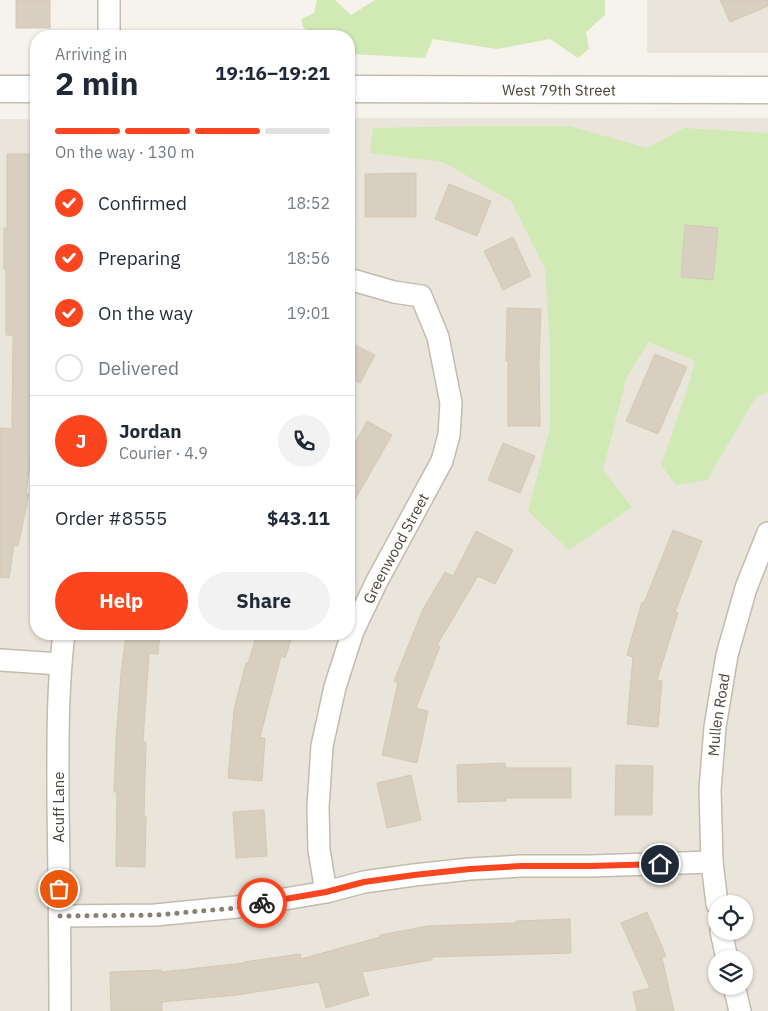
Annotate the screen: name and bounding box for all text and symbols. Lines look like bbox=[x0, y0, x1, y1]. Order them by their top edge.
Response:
text: Arriving in bbox=[55, 44, 127, 64]
text: 19:16–19:21 bbox=[215, 61, 330, 85]
text: 2 min bbox=[55, 62, 139, 104]
street label: West 79th Street bbox=[502, 80, 616, 99]
text: On the way · 130 m bbox=[55, 142, 194, 162]
icon: check bbox=[55, 189, 83, 217]
text: Confirmed bbox=[98, 191, 187, 215]
text: 18:52 bbox=[287, 193, 330, 213]
icon: check bbox=[55, 244, 83, 272]
text: Preparing bbox=[98, 246, 180, 270]
text: 18:56 bbox=[287, 248, 330, 268]
icon: check bbox=[55, 299, 83, 327]
text: On the way bbox=[98, 301, 193, 325]
text: 19:01 bbox=[287, 303, 330, 323]
text: Delivered bbox=[98, 356, 179, 380]
button: phone bbox=[278, 415, 330, 467]
text: Jordan bbox=[119, 419, 182, 443]
text: J bbox=[76, 429, 86, 453]
text: Courier · 4.9 bbox=[119, 443, 208, 463]
street label: Greenwood Street bbox=[358, 490, 432, 606]
text: Order #8555 bbox=[55, 506, 167, 530]
text: $43.11 bbox=[267, 506, 330, 530]
button: Help bbox=[55, 572, 188, 630]
button: Share bbox=[198, 572, 330, 630]
street label: Mullen Road bbox=[703, 672, 733, 757]
street label: Acuff Lane bbox=[49, 771, 68, 843]
pin bbox=[639, 843, 681, 885]
icon: home bbox=[646, 850, 674, 878]
pin bbox=[38, 868, 80, 910]
icon: bag bbox=[45, 875, 73, 903]
courier bbox=[237, 878, 287, 928]
icon: bike bbox=[248, 889, 276, 917]
map controls bbox=[708, 895, 753, 995]
button: locate bbox=[708, 895, 753, 940]
button: layers bbox=[708, 950, 753, 995]

